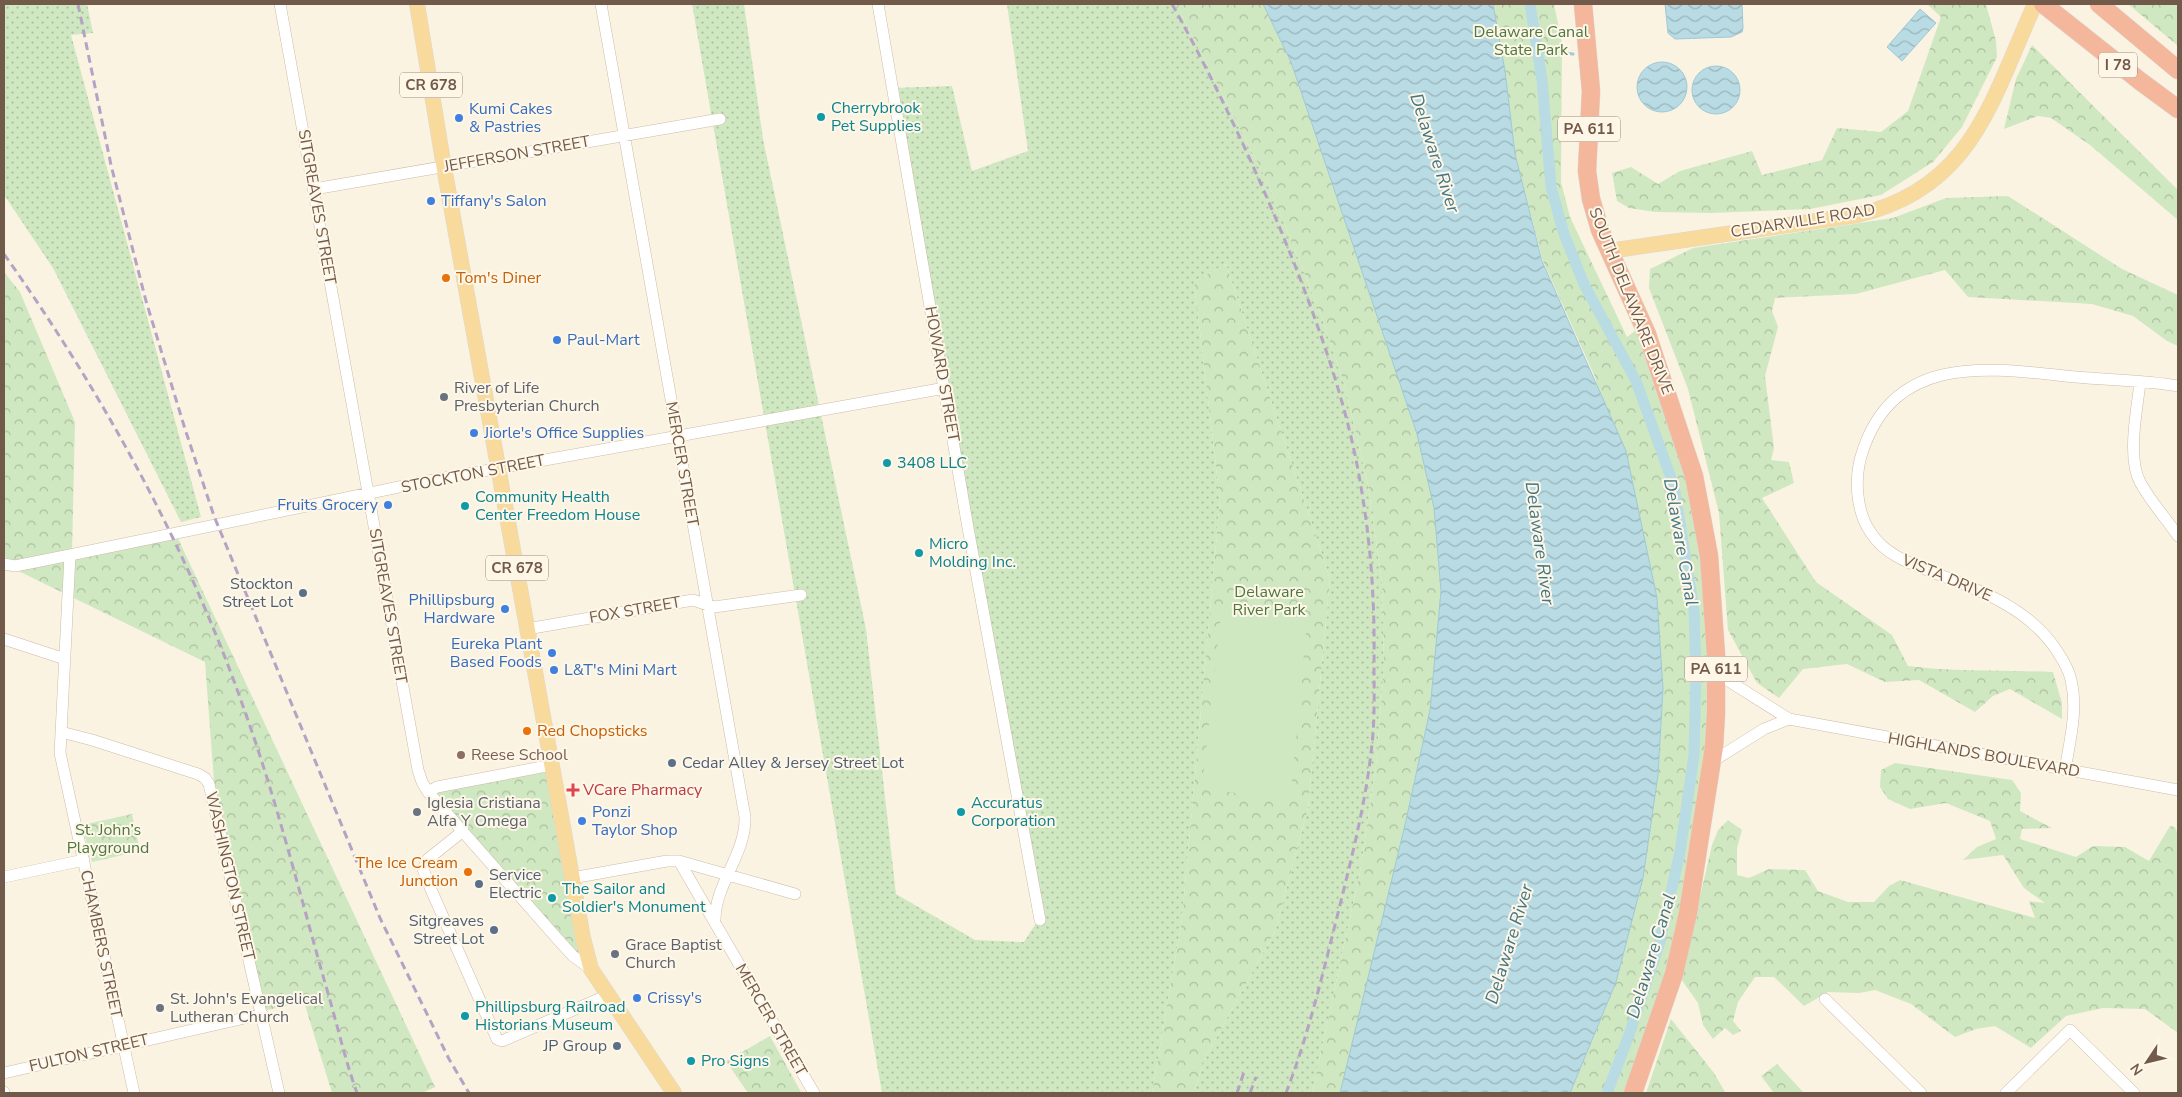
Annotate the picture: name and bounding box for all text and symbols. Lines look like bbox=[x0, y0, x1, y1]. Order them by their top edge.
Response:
park label: Delaware Canal State Park bbox=[1474, 21, 1589, 61]
road number: I 78 bbox=[2099, 52, 2137, 78]
road number: CR 678 bbox=[400, 72, 462, 98]
water label: Delaware River bbox=[1404, 90, 1466, 216]
place label: Cherrybrook Pet Supplies bbox=[831, 97, 921, 137]
place label: Kumi Cakes & Pastries bbox=[469, 98, 552, 138]
marker: Cherrybrook Pet Supplies bbox=[815, 111, 827, 123]
marker: Kumi Cakes & Pastries bbox=[453, 112, 465, 124]
road number: PA 611 bbox=[1558, 116, 1620, 142]
street label: SITGREAVES STREET bbox=[293, 128, 342, 287]
street label: JEFFERSON STREET bbox=[441, 130, 592, 178]
place label: Tiffany's Salon bbox=[441, 190, 547, 212]
marker: Tiffany's Salon bbox=[425, 195, 437, 207]
street label: CEDARVILLE ROAD bbox=[1729, 199, 1877, 243]
street label: SOUTH DELAWARE DRIVE bbox=[1583, 204, 1679, 398]
place label: Tom's Diner bbox=[456, 267, 542, 289]
marker: Tom's Diner bbox=[440, 272, 452, 284]
street label: HOWARD STREET bbox=[919, 304, 965, 444]
place label: Paul-Mart bbox=[567, 329, 640, 351]
marker: Paul-Mart bbox=[551, 334, 563, 346]
place label: River of Life Presbyterian Church bbox=[454, 377, 600, 417]
marker: River of Life Presbyterian Church bbox=[438, 391, 450, 403]
street label: MERCER STREET bbox=[660, 400, 704, 529]
place label: Jiorle's Office Supplies bbox=[483, 422, 644, 444]
marker: Jiorle's Office Supplies bbox=[468, 427, 480, 439]
street label: STOCKTON STREET bbox=[399, 449, 547, 499]
place label: 3408 LLC bbox=[897, 452, 967, 474]
marker: 3408 LLC bbox=[881, 457, 893, 469]
water label: Delaware Canal bbox=[1658, 476, 1704, 608]
water label: Delaware River bbox=[1519, 480, 1561, 607]
place label: Community Health Center Freedom House bbox=[475, 486, 640, 526]
place label: Fruits Grocery bbox=[277, 494, 379, 516]
marker: Fruits Grocery bbox=[382, 499, 394, 511]
marker: Community Health Center Freedom House bbox=[459, 500, 471, 512]
street label: SITGREAVES STREET bbox=[364, 527, 413, 686]
place label: Micro Molding Inc. bbox=[929, 533, 1016, 573]
marker: Micro Molding Inc. bbox=[913, 547, 925, 559]
street label: VISTA DRIVE bbox=[1898, 549, 1995, 607]
road number: CR 678 bbox=[486, 556, 548, 580]
place label: Stockton Street Lot bbox=[222, 573, 293, 613]
park label: Delaware River Park bbox=[1233, 581, 1306, 621]
marker: Stockton Street Lot bbox=[297, 587, 309, 599]
place label: Phillipsburg Hardware bbox=[409, 589, 495, 629]
street label: FOX STREET bbox=[587, 591, 683, 629]
marker: Phillipsburg Hardware bbox=[499, 603, 511, 615]
place label: Eureka Plant Based Foods bbox=[450, 633, 542, 673]
marker: Eureka Plant Based Foods bbox=[546, 647, 558, 659]
road number: PA 611 bbox=[1685, 656, 1747, 682]
place label: L&T's Mini Mart bbox=[564, 659, 677, 681]
marker: L&T's Mini Mart bbox=[548, 664, 560, 676]
place label: Red Chopsticks bbox=[537, 720, 647, 742]
marker: Red Chopsticks bbox=[521, 725, 533, 737]
street label: HIGHLANDS BOULEVARD bbox=[1886, 727, 2082, 783]
place label: Reese School bbox=[471, 744, 568, 766]
marker: Reese School bbox=[455, 749, 467, 761]
place label: Cedar Alley & Jersey Street Lot bbox=[682, 752, 904, 774]
marker: Cedar Alley & Jersey Street Lot bbox=[666, 757, 678, 769]
place label: VCare Pharmacy bbox=[582, 779, 703, 801]
marker: VCare Pharmacy bbox=[567, 784, 579, 796]
street label: WASHINGTON STREET bbox=[200, 789, 260, 963]
place label: Iglesia Cristiana Alfa Y Omega bbox=[427, 792, 541, 832]
place label: Accuratus Corporation bbox=[971, 792, 1055, 832]
place label: Ponzi Taylor Shop bbox=[592, 801, 678, 841]
marker: Iglesia Cristiana Alfa Y Omega bbox=[411, 806, 423, 818]
marker: Accuratus Corporation bbox=[955, 806, 967, 818]
marker: Ponzi Taylor Shop bbox=[576, 815, 588, 827]
park label: St. John’s Playground bbox=[67, 819, 149, 859]
place label: The Ice Cream Junction bbox=[356, 852, 458, 892]
place label: Service Electric bbox=[489, 864, 542, 904]
marker: The Ice Cream Junction bbox=[462, 866, 474, 878]
street label: CHAMBERS STREET bbox=[75, 868, 128, 1021]
marker: Service Electric bbox=[473, 878, 485, 890]
place label: The Sailor and Soldier's Monument bbox=[562, 878, 706, 918]
water label: Delaware River bbox=[1479, 881, 1539, 1007]
water label: Delaware Canal bbox=[1621, 891, 1681, 1021]
marker: The Sailor and Soldier's Monument bbox=[546, 892, 558, 904]
place label: Sitgreaves Street Lot bbox=[409, 910, 484, 950]
marker: Sitgreaves Street Lot bbox=[488, 924, 500, 936]
place label: Grace Baptist Church bbox=[625, 934, 722, 974]
marker: Grace Baptist Church bbox=[609, 948, 621, 960]
street label: MERCER STREET bbox=[730, 960, 812, 1081]
place label: Crissy's bbox=[647, 987, 702, 1009]
place label: St. John's Evangelical Lutheran Church bbox=[170, 988, 323, 1028]
marker: Crissy's bbox=[631, 992, 643, 1004]
place label: Phillipsburg Railroad Historians Museum bbox=[475, 996, 626, 1036]
marker: St. John's Evangelical Lutheran Church bbox=[154, 1002, 166, 1014]
marker: Phillipsburg Railroad Historians Museum bbox=[459, 1010, 471, 1022]
street label: FULTON STREET bbox=[27, 1028, 151, 1077]
place label: JP Group bbox=[542, 1035, 607, 1057]
north arrow bbox=[2122, 1037, 2172, 1087]
marker: JP Group bbox=[611, 1040, 623, 1052]
place label: Pro Signs bbox=[701, 1050, 769, 1072]
marker: Pro Signs bbox=[685, 1055, 697, 1067]
text: N bbox=[2126, 1059, 2148, 1079]

